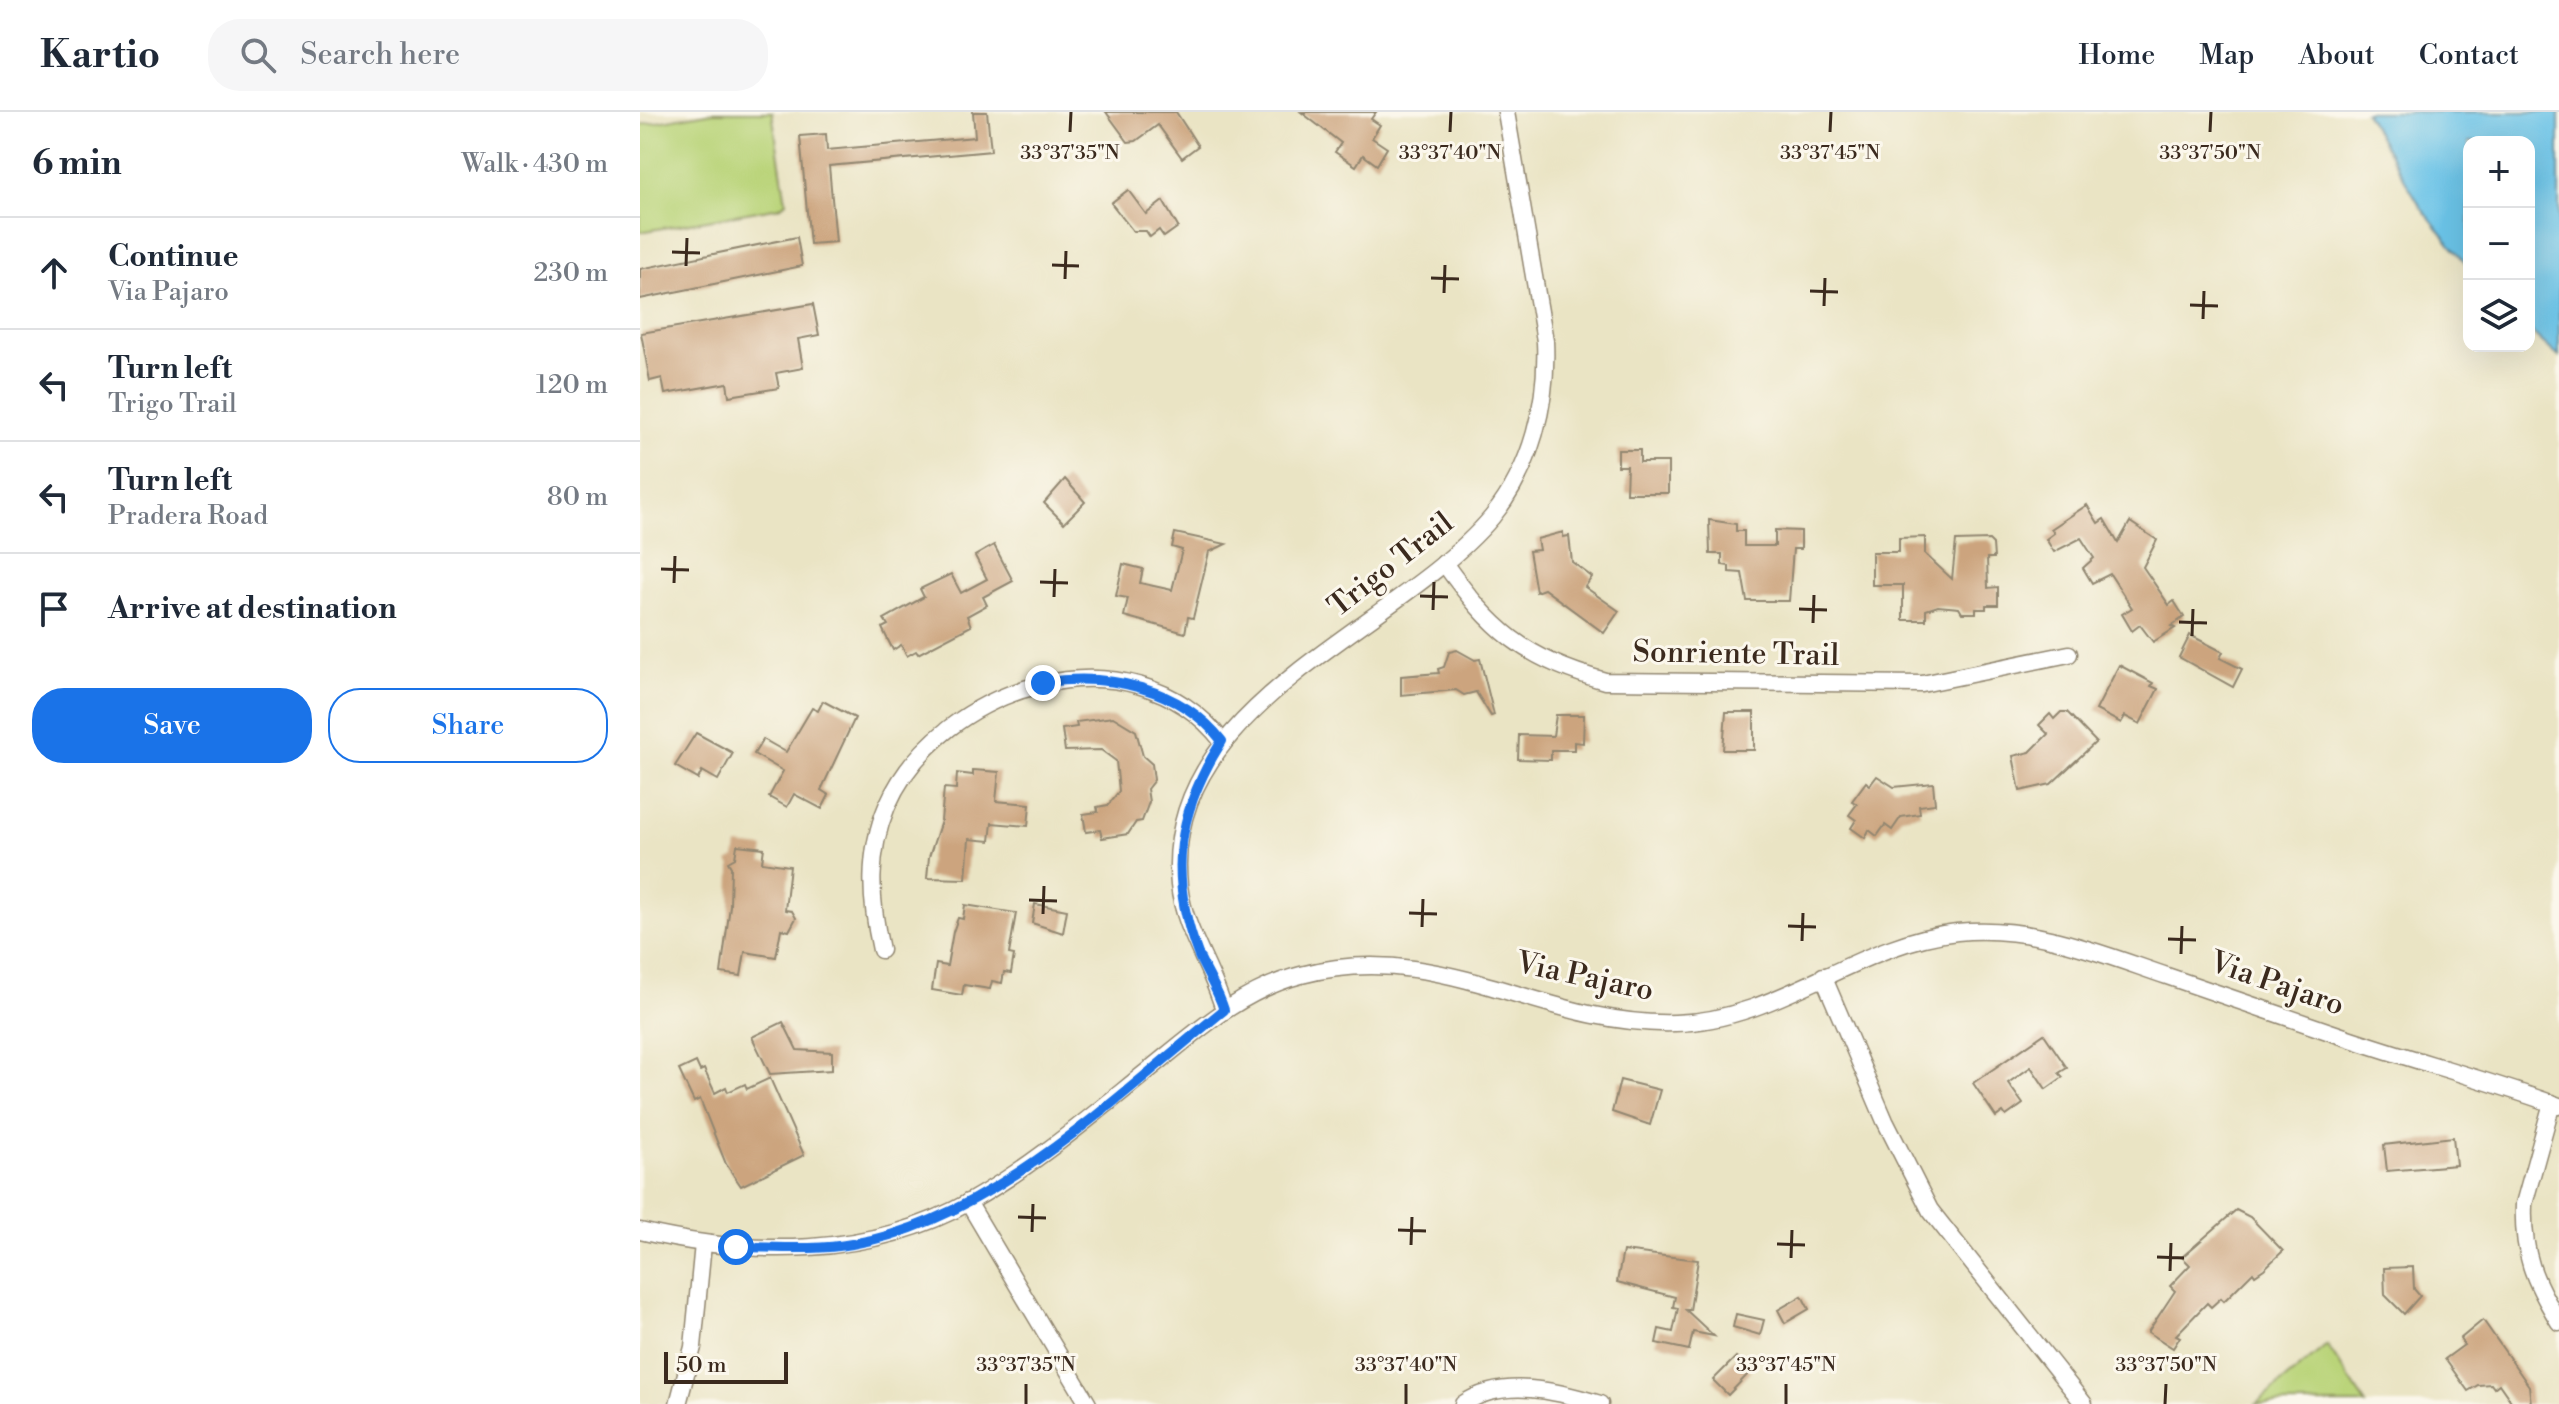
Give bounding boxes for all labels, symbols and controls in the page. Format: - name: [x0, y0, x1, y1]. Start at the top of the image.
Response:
- search box: [208, 19, 768, 91]
- text: Kartio: [40, 32, 160, 79]
- icon: search: [236, 33, 280, 77]
- text: Search here: [300, 36, 460, 74]
- text: Home: [2079, 38, 2155, 73]
- text: Map: [2199, 38, 2254, 73]
- text: About: [2298, 38, 2375, 73]
- text: Contact: [2419, 38, 2519, 73]
- map controls: [2463, 136, 2535, 352]
- button: +: [2463, 136, 2535, 208]
- text: 33°37'35"N: [1020, 141, 1120, 166]
- text: 33°37'40"N: [1399, 141, 1501, 166]
- text: 33°37'45"N: [1780, 141, 1880, 166]
- text: 33°37'50"N: [2159, 141, 2261, 166]
- text: 6 min: [32, 143, 122, 185]
- text: Walk · 430 m: [461, 148, 608, 180]
- button: −: [2463, 208, 2535, 280]
- text: Continue: [108, 238, 239, 276]
- icon: ahead: [32, 251, 76, 295]
- text: 230 m: [533, 257, 608, 289]
- text: Via Pajaro: [108, 276, 229, 308]
- button: layers: [2463, 280, 2535, 352]
- text: Turn left: [108, 350, 232, 388]
- icon: left: [32, 363, 76, 407]
- text: 120 m: [536, 369, 608, 401]
- text: Trigo Trail: [108, 388, 237, 420]
- text: Turn left: [108, 462, 232, 500]
- icon: left: [32, 475, 76, 519]
- text: 80 m: [547, 481, 608, 513]
- text: Pradera Road: [108, 500, 268, 532]
- street label: Trigo Trail: [1321, 504, 1461, 626]
- icon: arrive: [32, 587, 76, 631]
- text: Arrive at destination: [108, 590, 397, 628]
- street label: Sonriente Trail: [1632, 633, 1840, 675]
- route end: [1025, 665, 1061, 701]
- button: Save: [32, 688, 312, 763]
- button: Share: [328, 688, 608, 763]
- street label: Via Pajaro: [2204, 943, 2349, 1025]
- street label: Via Pajaro: [1512, 944, 1657, 1010]
- route start: [718, 1229, 754, 1265]
- scale bar: [664, 1348, 788, 1384]
- text: 50 m: [676, 1352, 727, 1379]
- text: 33°37'35"N: [976, 1353, 1076, 1378]
- text: 33°37'40"N: [1355, 1353, 1457, 1378]
- text: 33°37'45"N: [1736, 1353, 1836, 1378]
- text: 33°37'50"N: [2115, 1353, 2217, 1378]

